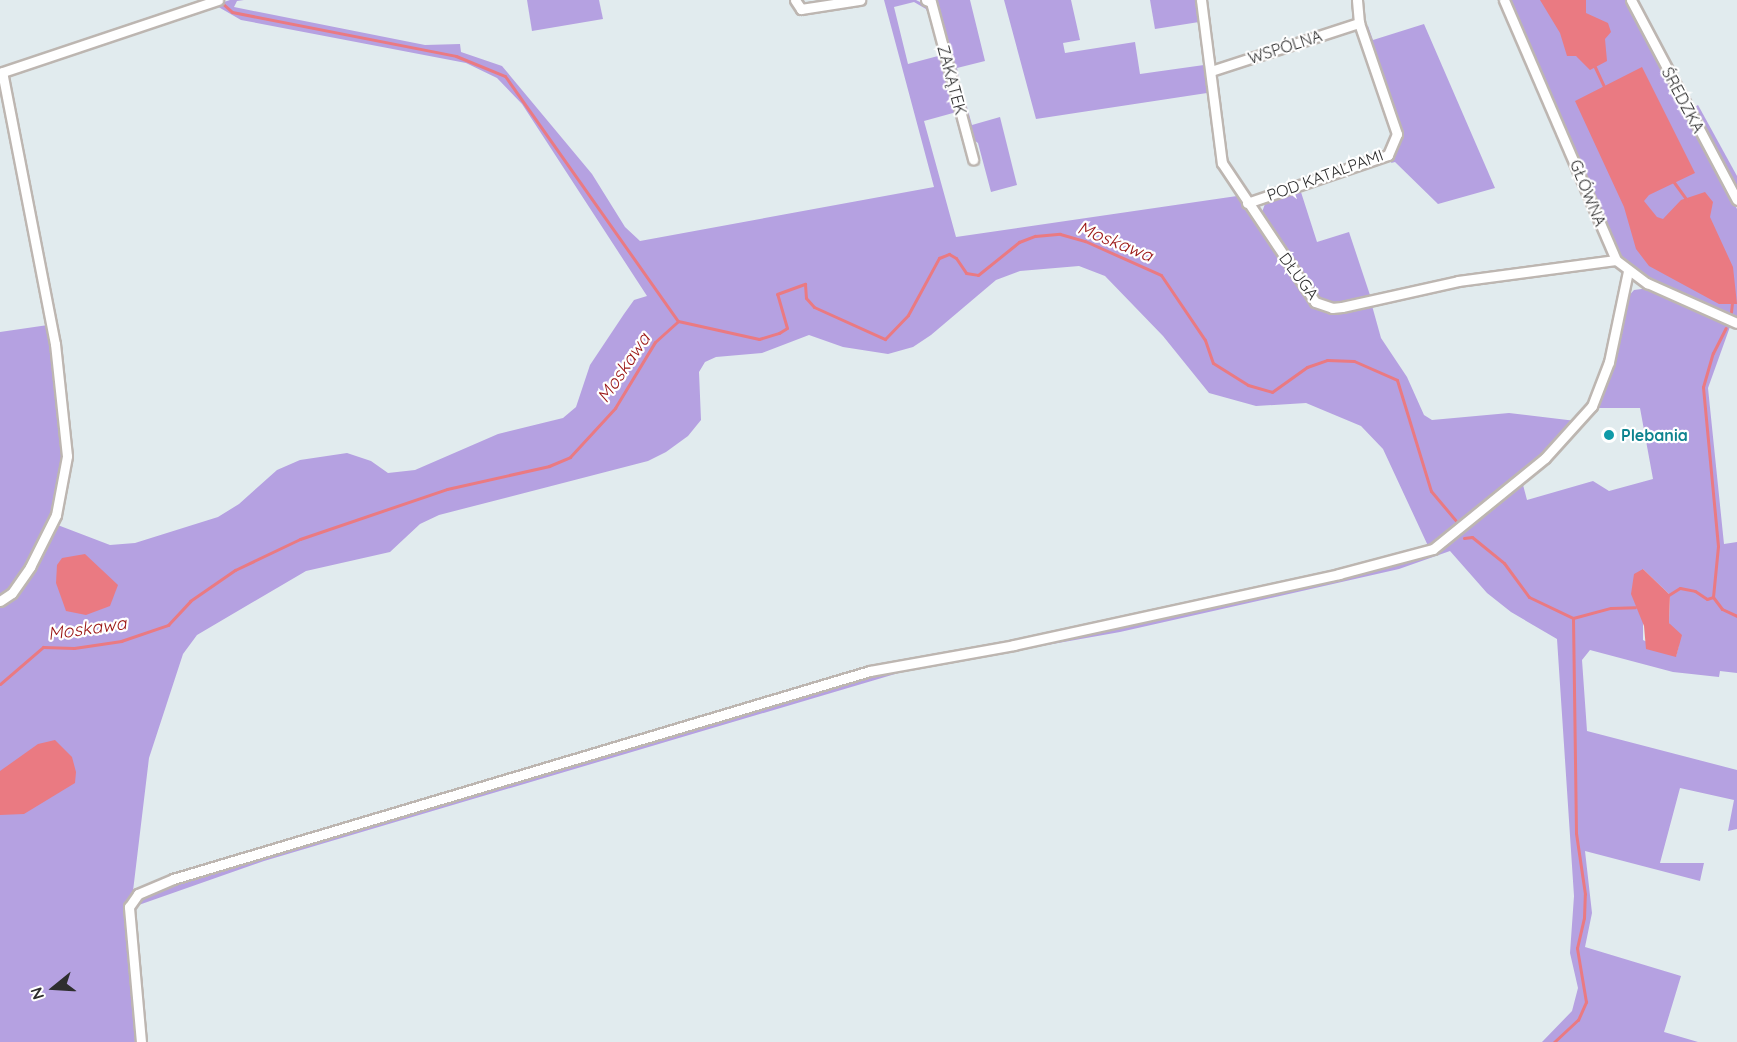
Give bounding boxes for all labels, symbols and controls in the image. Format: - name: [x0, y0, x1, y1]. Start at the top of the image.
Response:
- street label: WSPÓLNA: [1246, 26, 1324, 68]
- street label: ZAKĄTEK: [933, 43, 971, 117]
- street label: ŚREDZKA: [1658, 64, 1708, 136]
- street label: POD KATALPAMI: [1264, 145, 1386, 205]
- street label: GŁÓWNA: [1566, 157, 1610, 229]
- water label: Moskawa: [1074, 217, 1156, 267]
- street label: DŁUGA: [1275, 249, 1323, 303]
- water label: Moskawa: [593, 329, 655, 407]
- place label: Plebania: [1621, 425, 1688, 445]
- marker: Plebania: [1602, 428, 1616, 442]
- water label: Moskawa: [46, 613, 128, 645]
- north arrow: [24, 958, 84, 1018]
- text: N: [26, 985, 48, 1002]

